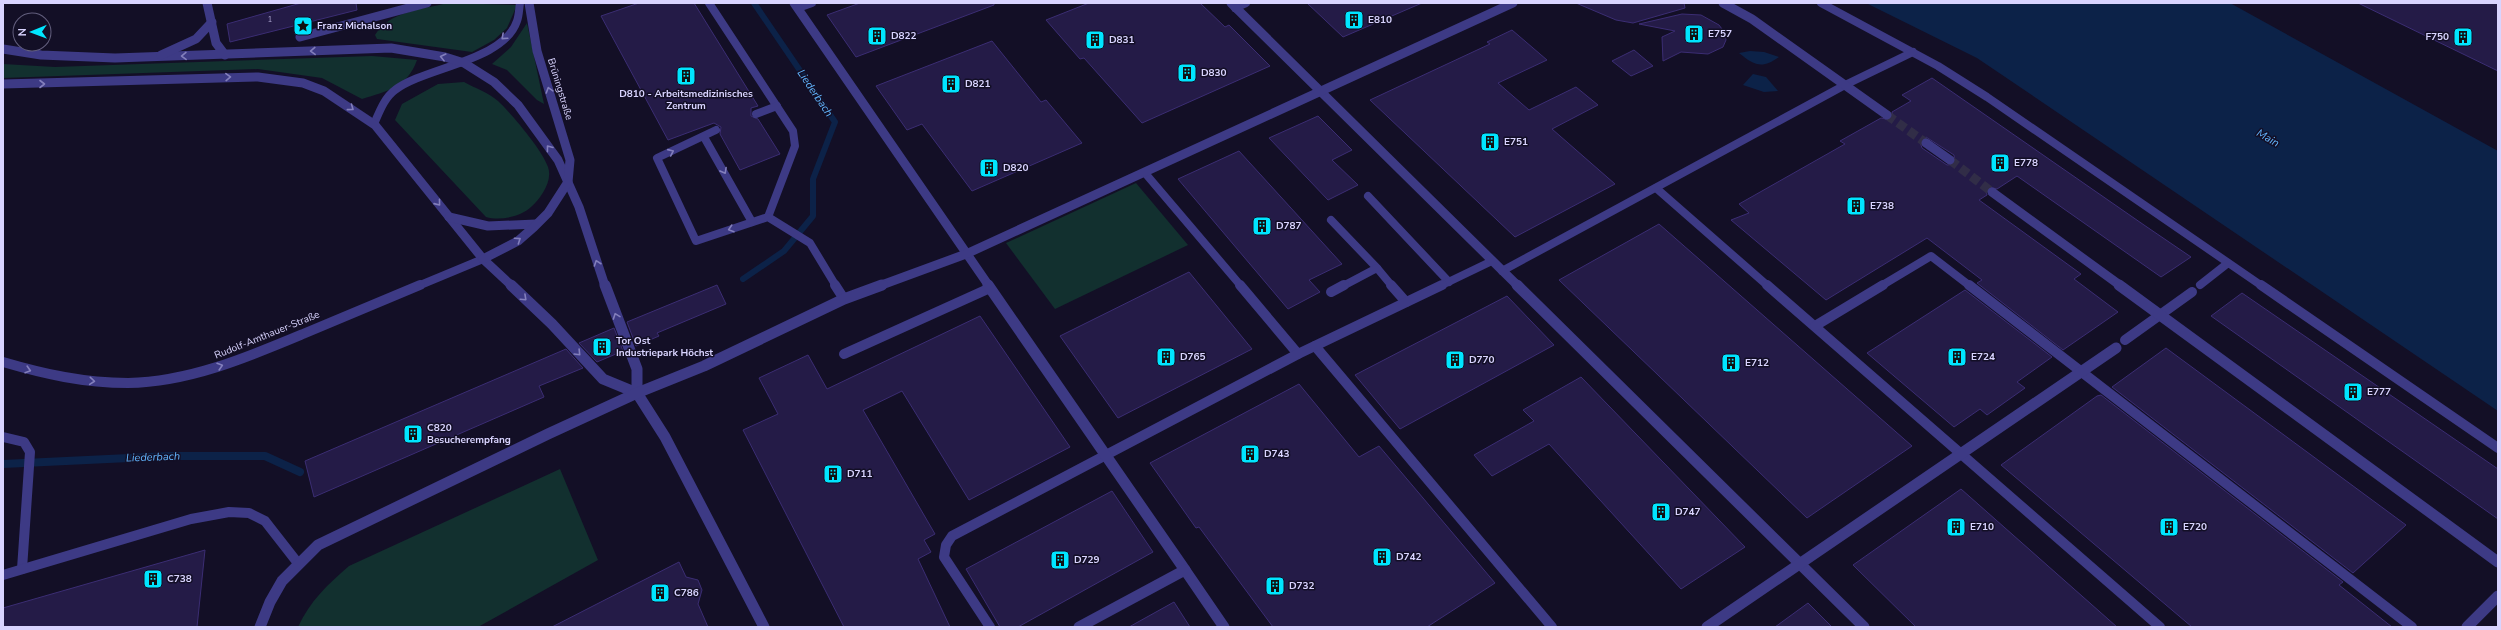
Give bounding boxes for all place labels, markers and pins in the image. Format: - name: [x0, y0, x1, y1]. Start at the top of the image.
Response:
- building icon: E810: [1343, 9, 1365, 31]
- place label: E810: [1368, 13, 1392, 27]
- place icon: Franz Michalson: [292, 15, 314, 37]
- place label: Franz Michalson: [317, 19, 392, 33]
- building icon: E757: [1683, 23, 1705, 45]
- building icon: D822: [866, 25, 888, 47]
- building icon: F750: [2452, 26, 2474, 48]
- place label: E757: [1708, 27, 1732, 41]
- place label: D822: [891, 29, 917, 43]
- building icon: D831: [1084, 29, 1106, 51]
- place label: F750: [2425, 30, 2449, 44]
- place label: D831: [1109, 33, 1135, 47]
- building icon: D830: [1176, 62, 1198, 84]
- building icon: D810 - Arbeitsmedizinisches Zentrum: [675, 65, 697, 87]
- place label: D830: [1201, 66, 1227, 80]
- building icon: D821: [940, 73, 962, 95]
- place label: D821: [965, 77, 991, 91]
- place label: D810 - Arbeitsmedizinisches Zentrum: [619, 87, 753, 113]
- building icon: E751: [1479, 131, 1501, 153]
- place label: E751: [1504, 135, 1528, 149]
- building icon: E778: [1989, 152, 2011, 174]
- place label: E778: [2014, 156, 2038, 170]
- building icon: D820: [978, 157, 1000, 179]
- place label: D820: [1003, 161, 1029, 175]
- building icon: E738: [1845, 195, 1867, 217]
- place label: E738: [1870, 199, 1894, 213]
- building icon: D787: [1251, 215, 1273, 237]
- place label: D787: [1276, 219, 1302, 233]
- place label: Tor Ost Industriepark Höchst: [616, 334, 713, 360]
- building icon: Tor Ost Industriepark Höchst: [591, 336, 613, 358]
- building icon: D765: [1155, 346, 1177, 368]
- building icon: E724: [1946, 346, 1968, 368]
- building icon: D770: [1444, 349, 1466, 371]
- place label: D765: [1180, 350, 1206, 364]
- place label: E724: [1971, 350, 1995, 364]
- building icon: E712: [1720, 352, 1742, 374]
- place label: D770: [1469, 353, 1495, 367]
- place label: E712: [1745, 356, 1769, 370]
- building icon: E777: [2342, 381, 2364, 403]
- place label: E777: [2367, 385, 2391, 399]
- place label: C820 Besucherempfang: [427, 421, 511, 447]
- building icon: C820 Besucherempfang: [402, 423, 424, 445]
- building icon: D743: [1239, 443, 1261, 465]
- place label: D743: [1264, 447, 1290, 461]
- building icon: D711: [822, 463, 844, 485]
- place label: D711: [847, 467, 873, 481]
- building icon: D747: [1650, 501, 1672, 523]
- place label: D747: [1675, 505, 1701, 519]
- building icon: E710: [1945, 516, 1967, 538]
- building icon: E720: [2158, 516, 2180, 538]
- place label: E710: [1970, 520, 1994, 534]
- place label: E720: [2183, 520, 2207, 534]
- building icon: D742: [1371, 546, 1393, 568]
- building icon: D729: [1049, 549, 1071, 571]
- place label: D742: [1396, 550, 1422, 564]
- place label: D729: [1074, 553, 1100, 567]
- building icon: C738: [142, 568, 164, 590]
- place label: C738: [167, 572, 192, 586]
- building icon: D732: [1264, 575, 1286, 597]
- place label: D732: [1289, 579, 1315, 593]
- building icon: C786: [649, 582, 671, 604]
- place label: C786: [674, 586, 699, 600]

